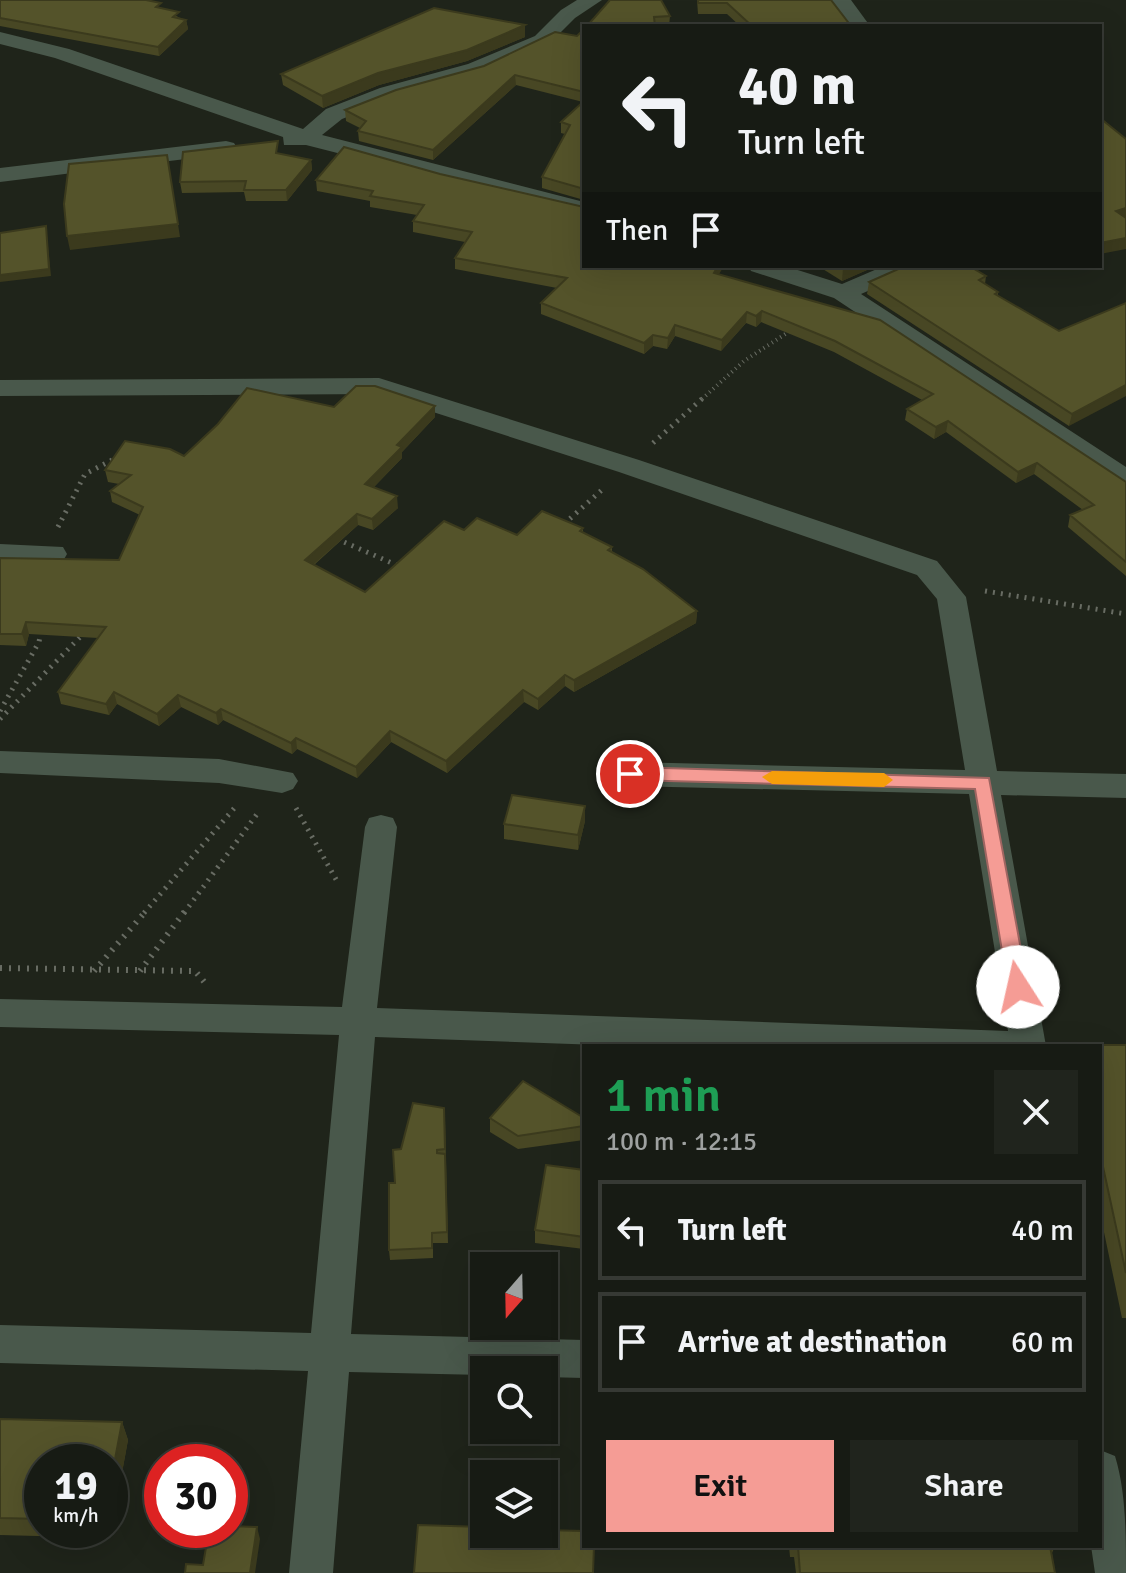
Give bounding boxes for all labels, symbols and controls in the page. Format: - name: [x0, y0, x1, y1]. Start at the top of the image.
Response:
- text: 40 m: [738, 51, 856, 120]
- icon: left: [606, 56, 710, 160]
- text: Turn left: [738, 120, 865, 165]
- icon: arrive: [684, 208, 728, 252]
- text: Then: [606, 212, 668, 249]
- pin: [596, 740, 664, 808]
- icon: arrive: [608, 752, 652, 796]
- position arrow: [976, 945, 1060, 1029]
- text: 1 min: [606, 1066, 721, 1125]
- button: close: [994, 1070, 1078, 1154]
- text: 100 m · 12:15: [606, 1126, 757, 1158]
- icon: left: [610, 1208, 654, 1252]
- text: Turn left: [678, 1212, 787, 1249]
- text: 40 m: [1011, 1212, 1074, 1249]
- north arrow: [470, 1252, 558, 1340]
- map controls: [470, 1252, 558, 1548]
- icon: arrive: [610, 1320, 654, 1364]
- text: Arrive at destination: [678, 1324, 947, 1361]
- text: 60 m: [1011, 1324, 1074, 1361]
- button: search: [470, 1356, 558, 1444]
- button: Exit: [606, 1440, 834, 1532]
- button: Share: [850, 1440, 1078, 1532]
- speed limit sign: 30: [144, 1444, 248, 1548]
- button: layers: [470, 1460, 558, 1548]
- text: 19: [54, 1461, 98, 1511]
- text: km/h: [53, 1503, 99, 1528]

